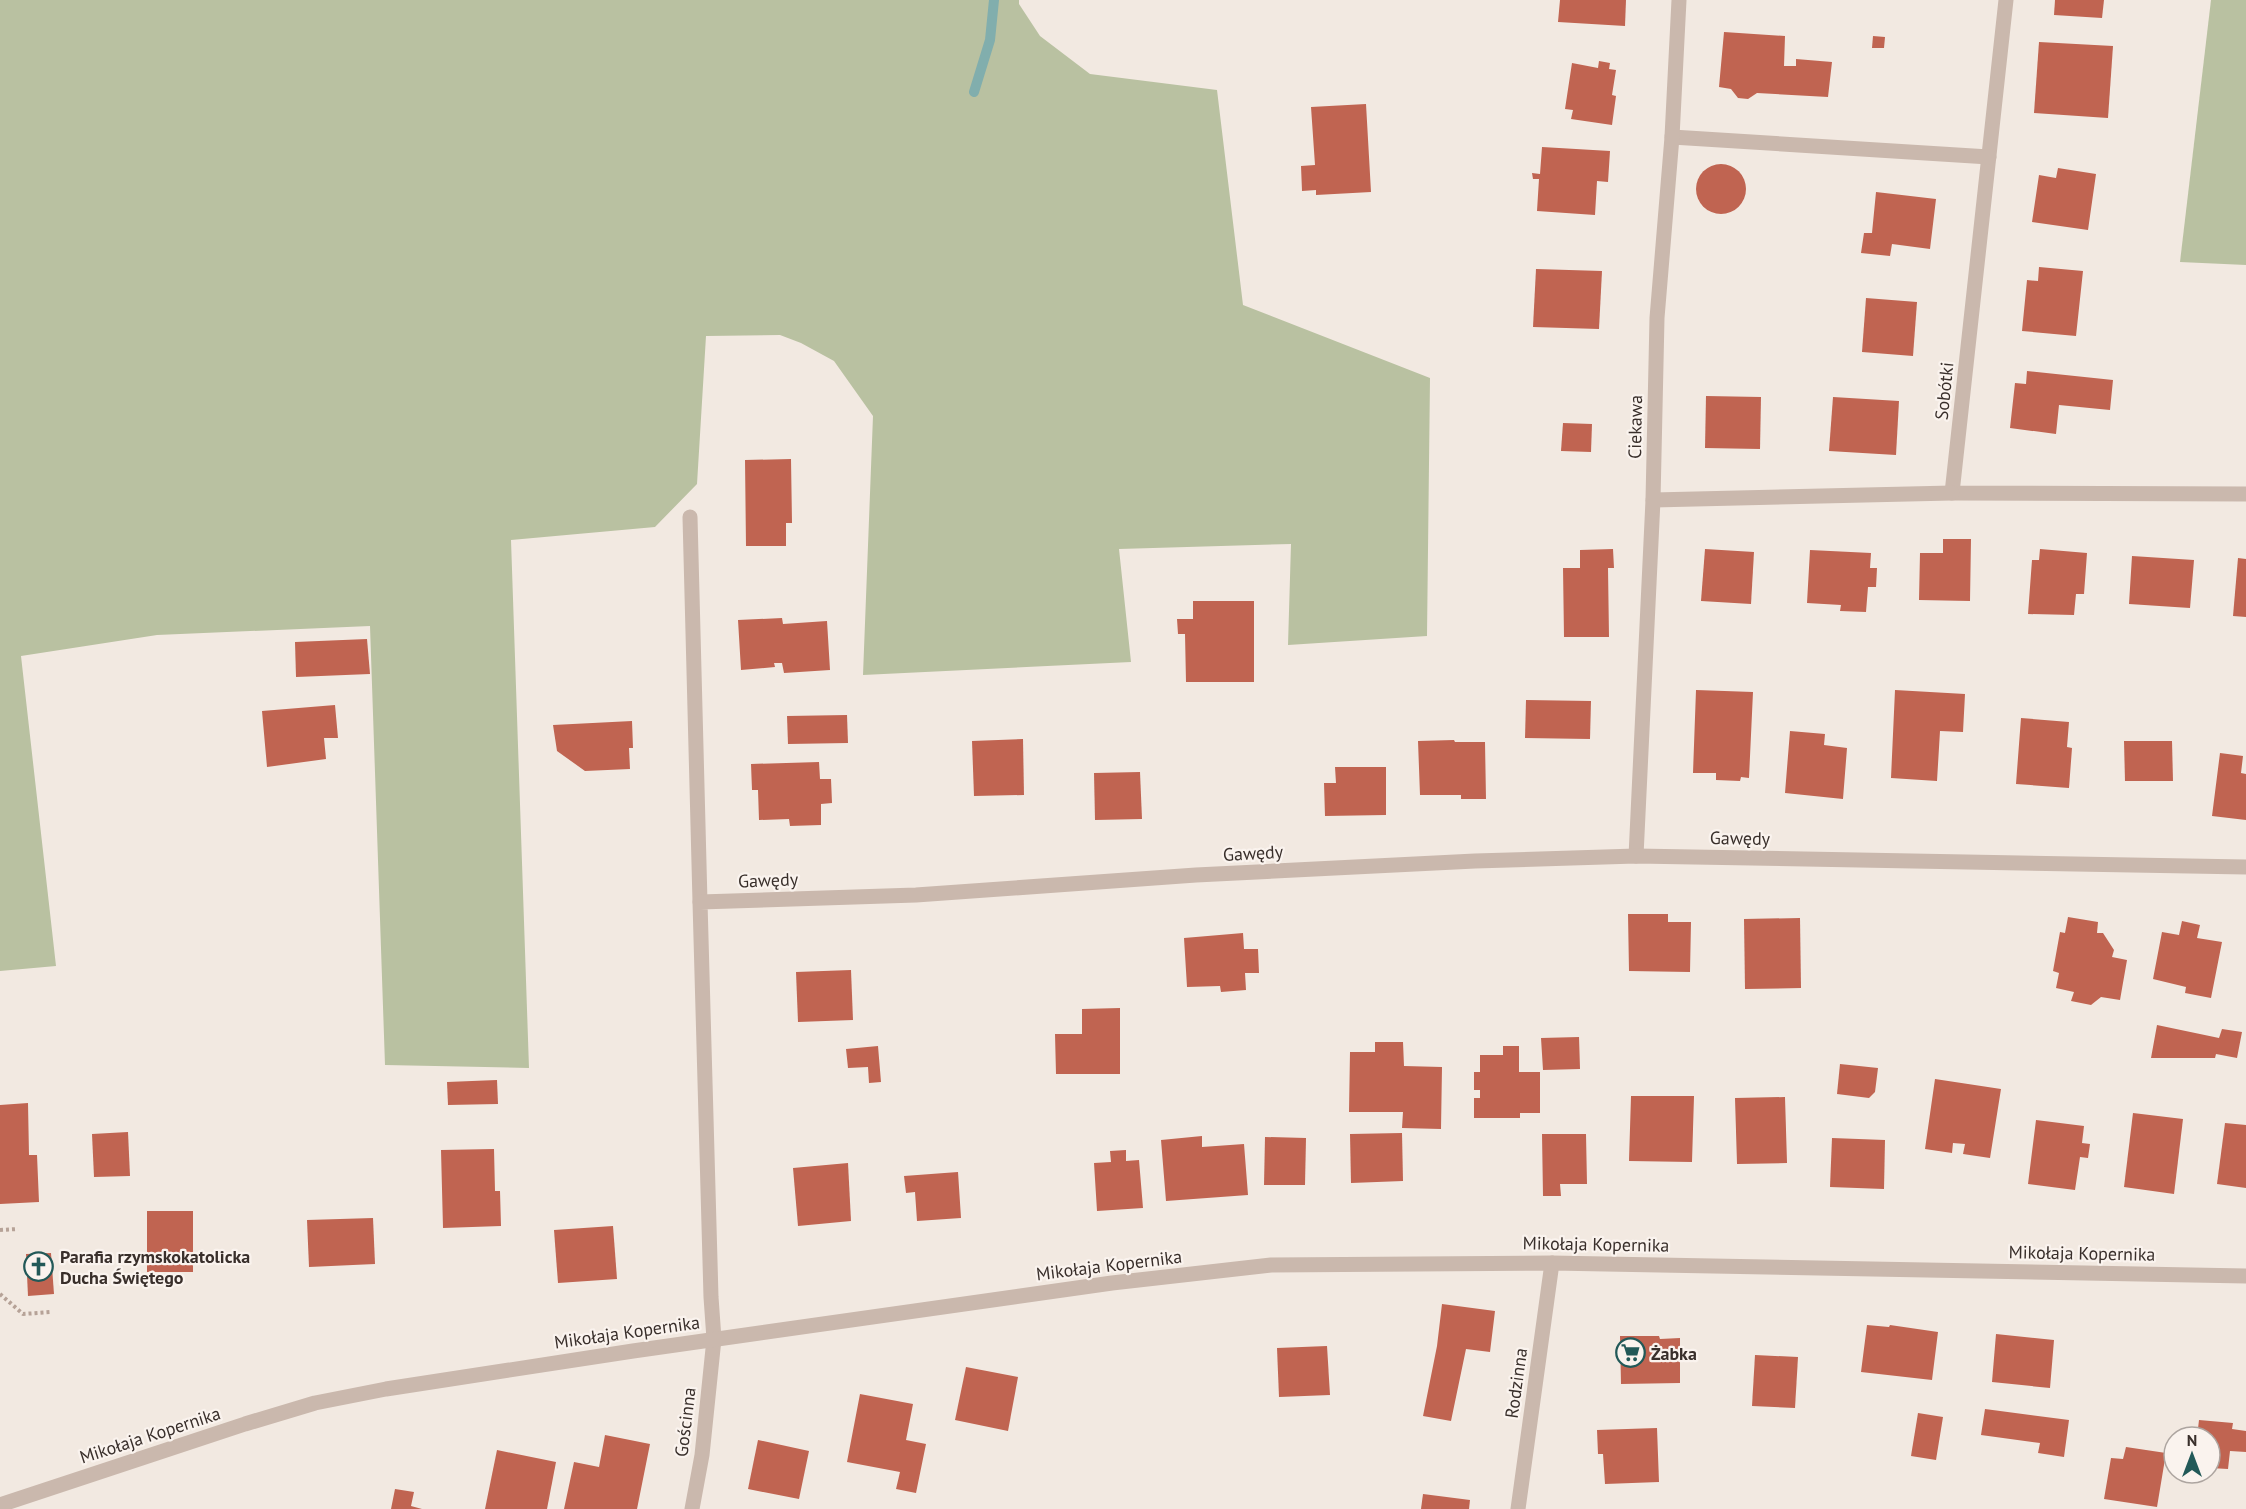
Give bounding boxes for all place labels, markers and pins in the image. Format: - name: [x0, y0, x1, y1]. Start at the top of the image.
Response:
- place label: Parafia rzymskokatolicka Ducha Świętego: [60, 1245, 250, 1289]
- church icon: Parafia rzymskokatolicka Ducha Świętego: [23, 1250, 55, 1282]
- supermarket icon: Żabka: [1614, 1337, 1646, 1369]
- place label: Żabka: [1651, 1342, 1697, 1365]

